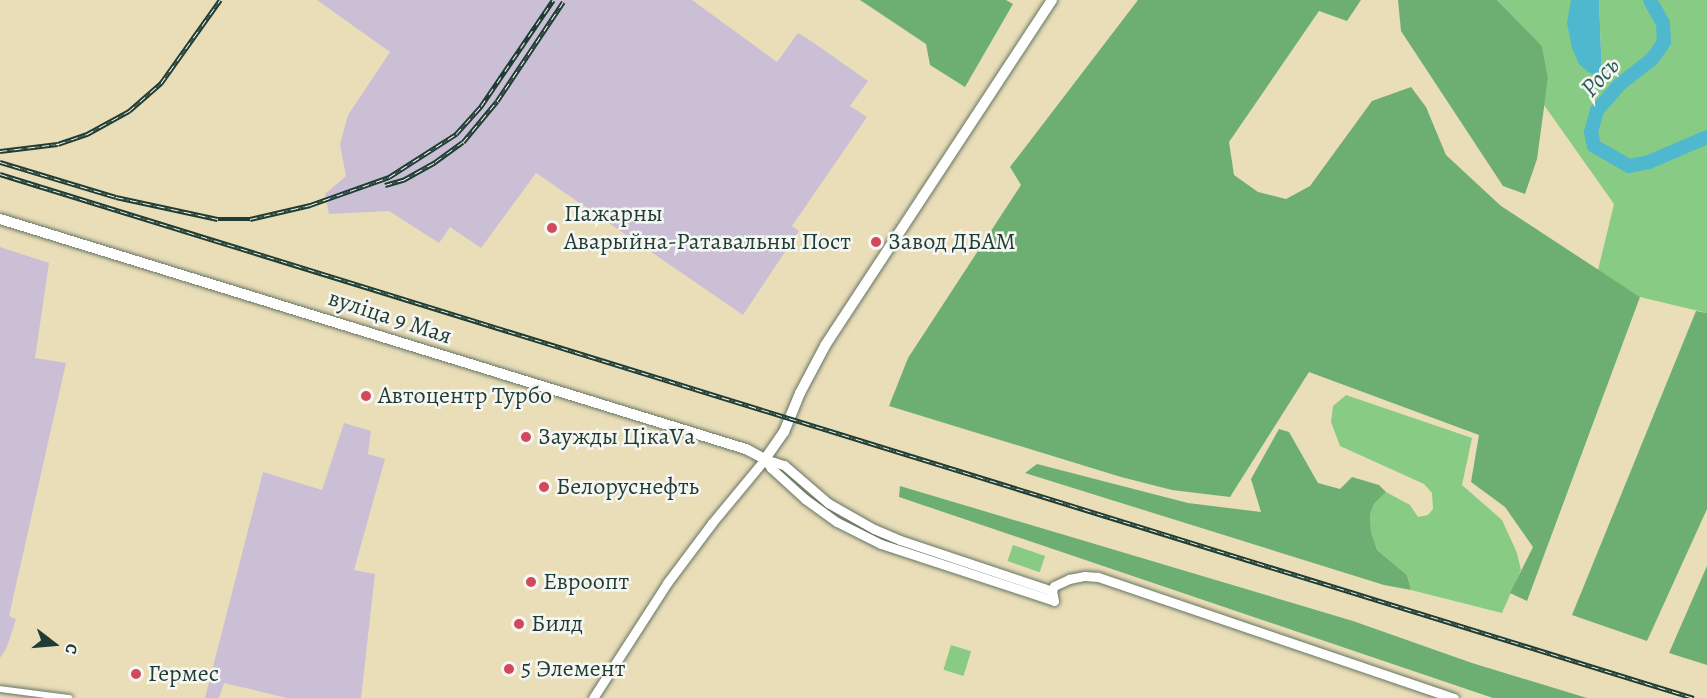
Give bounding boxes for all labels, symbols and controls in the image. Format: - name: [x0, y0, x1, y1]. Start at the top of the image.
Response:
- water label: Рось: [1574, 51, 1626, 103]
- place label: Пажарны Аварыйна-Ратавальны Пост: [564, 200, 851, 256]
- marker: Пажарны Аварыйна-Ратавальны Пост: [545, 221, 559, 235]
- place label: Завод ДБАМ: [888, 228, 1016, 256]
- marker: Завод ДБАМ: [869, 235, 883, 249]
- street label: вуліца 9 Мая: [324, 283, 456, 351]
- place label: Автоцентр Турбо: [378, 382, 552, 410]
- marker: Автоцентр Турбо: [359, 389, 373, 403]
- place label: Заужды ЦікаVа: [538, 423, 695, 451]
- marker: Заужды ЦікаVа: [519, 430, 533, 444]
- place label: Белоруснефть: [556, 473, 699, 501]
- marker: Белоруснефть: [537, 480, 551, 494]
- place label: Евроопт: [543, 568, 629, 596]
- marker: Евроопт: [524, 575, 538, 589]
- place label: Билд: [531, 610, 583, 638]
- north arrow: [24, 614, 84, 674]
- marker: Билд: [512, 617, 526, 631]
- text: С: [59, 641, 83, 657]
- place label: 5 Элемент: [521, 655, 625, 683]
- place label: Гермес: [148, 660, 219, 688]
- marker: 5 Элемент: [502, 662, 516, 676]
- marker: Гермес: [129, 667, 143, 681]

